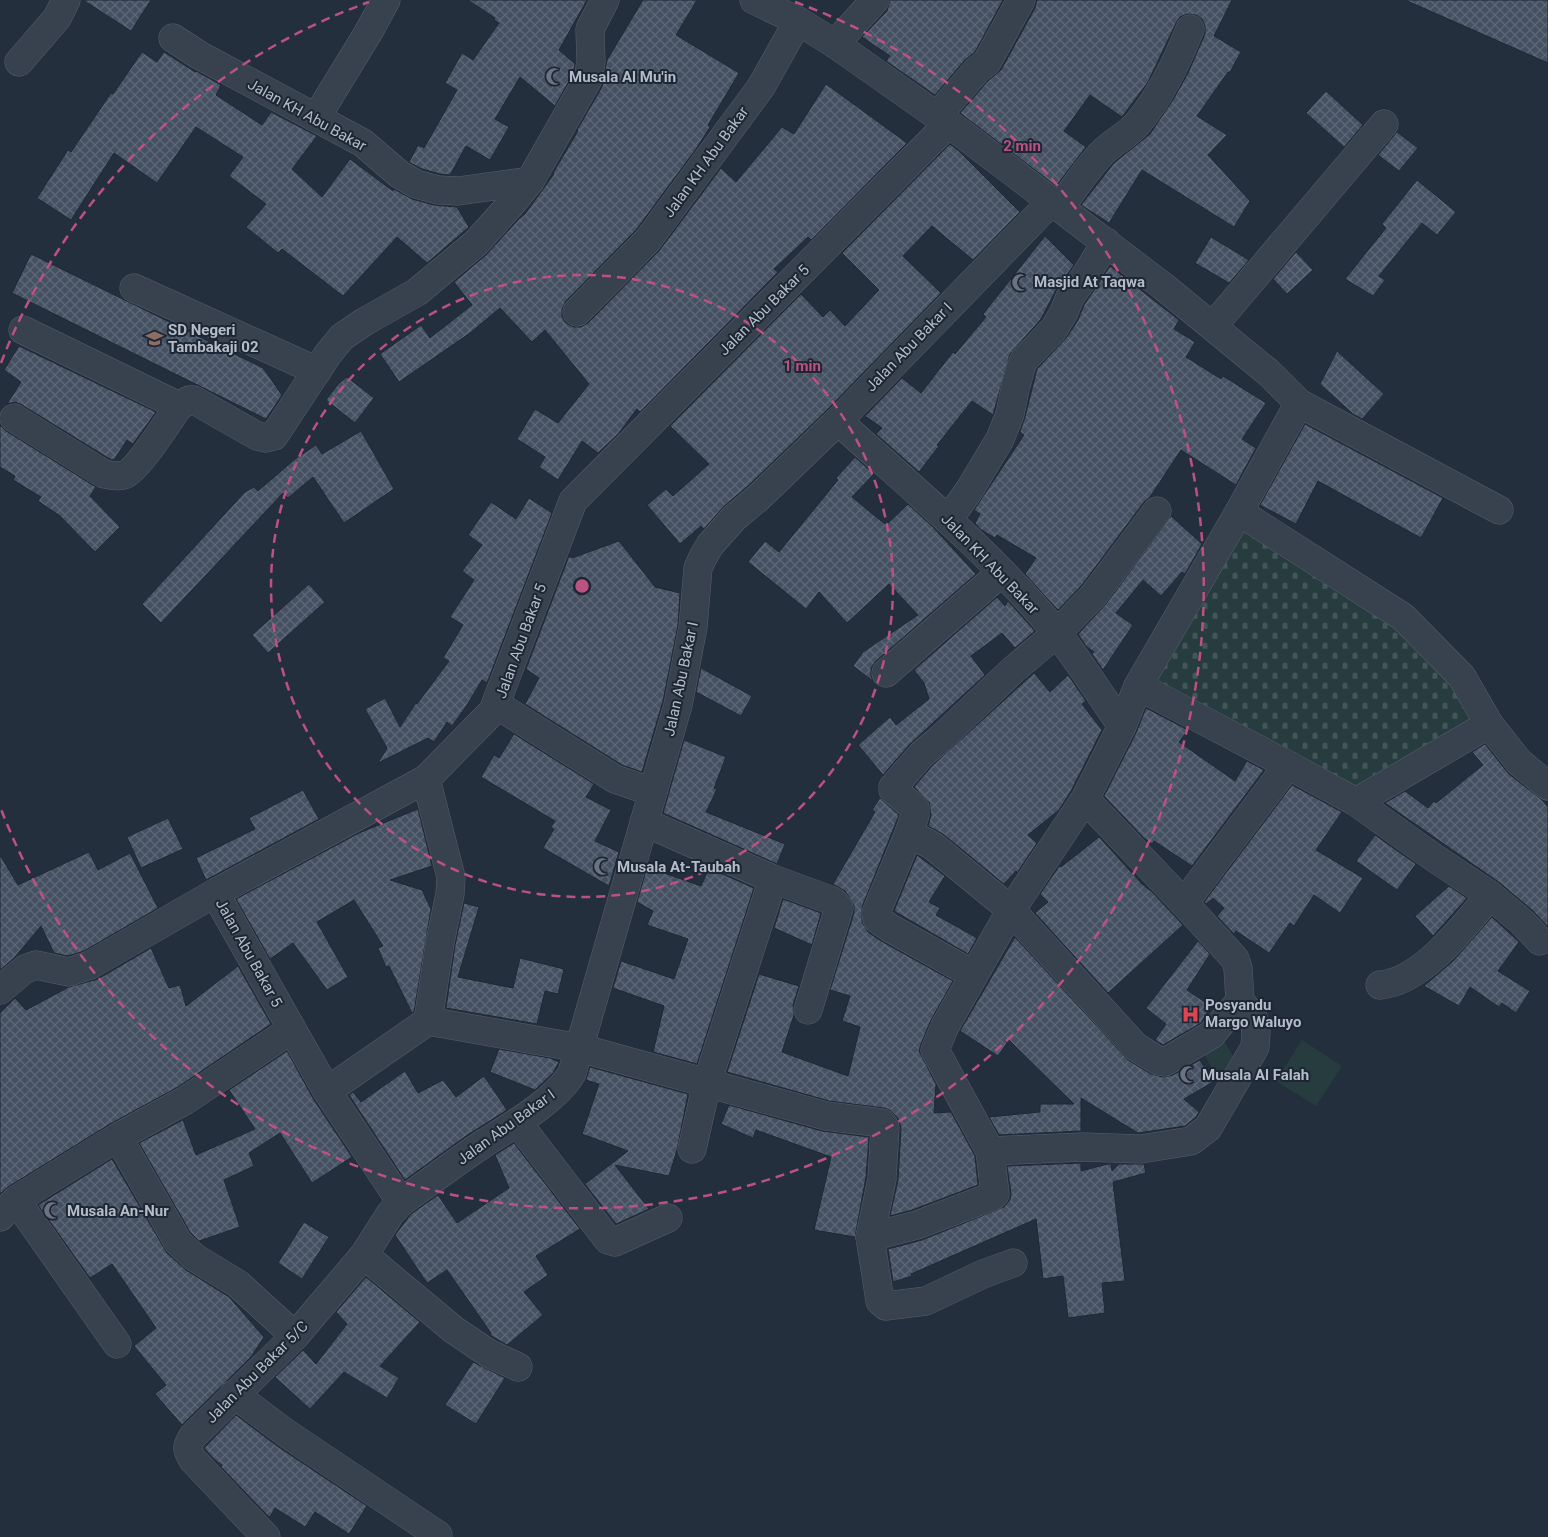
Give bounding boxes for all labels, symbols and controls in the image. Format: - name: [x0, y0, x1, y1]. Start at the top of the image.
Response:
- mosque icon: Musala Al Mu'in: [545, 67, 565, 87]
- place label: Musala Al Mu'in: [569, 68, 676, 86]
- street label: Jalan KH Abu Bakar: [245, 75, 369, 155]
- street label: Jalan KH Abu Bakar: [660, 103, 752, 221]
- text: 2 min: [1003, 137, 1041, 155]
- street label: Jalan Abu Bakar 5: [715, 261, 813, 359]
- mosque icon: Masjid At Taqwa: [1010, 272, 1030, 292]
- place label: Masjid At Taqwa: [1034, 273, 1145, 291]
- street label: Jalan Abu Bakar I: [862, 299, 956, 395]
- place label: SD Negeri Tambakaji 02: [168, 321, 259, 356]
- school or university icon: SD Negeri Tambakaji 02: [144, 329, 164, 349]
- text: 1 min: [783, 357, 821, 375]
- street label: Jalan KH Abu Bakar: [937, 510, 1043, 618]
- centre of rings: [573, 577, 591, 595]
- street label: Jalan Abu Bakar 5: [492, 581, 550, 701]
- street label: Jalan Abu Bakar I: [660, 620, 702, 738]
- mosque icon: Musala At-Taubah: [593, 857, 613, 877]
- place label: Musala At-Taubah: [617, 858, 740, 876]
- street label: Jalan Abu Bakar 5: [212, 896, 286, 1010]
- place label: Posyandu Margo Waluyo: [1205, 996, 1301, 1031]
- hospital icon: Posyandu Margo Waluyo: [1181, 1004, 1201, 1024]
- mosque icon: Musala Al Falah: [1178, 1065, 1198, 1085]
- place label: Musala Al Falah: [1202, 1066, 1309, 1084]
- street label: Jalan Abu Bakar I: [454, 1085, 558, 1169]
- mosque icon: Musala An-Nur: [43, 1201, 63, 1221]
- place label: Musala An-Nur: [67, 1202, 169, 1220]
- street label: Jalan Abu Bakar 5/C: [202, 1317, 312, 1427]

